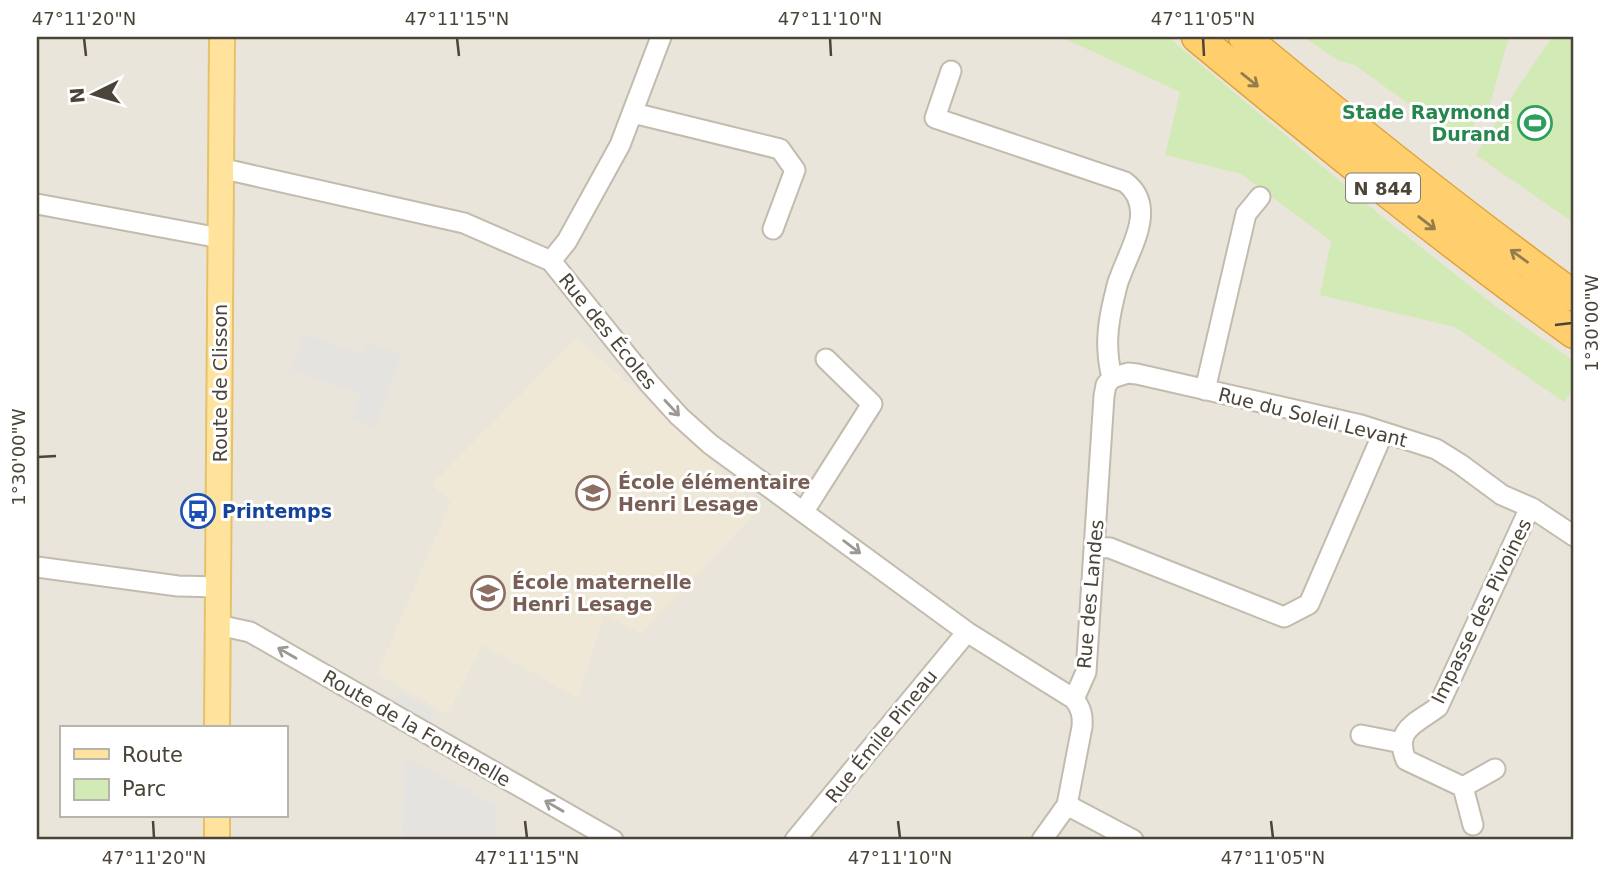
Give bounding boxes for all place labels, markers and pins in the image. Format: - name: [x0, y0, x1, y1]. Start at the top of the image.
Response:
- place label: Stade Raymond Durand: [1342, 101, 1510, 145]
- sports icon: Stade Raymond Durand: [1516, 104, 1554, 142]
- place label: École élémentaire Henri Lesage: [618, 471, 810, 515]
- school or university icon: École élémentaire Henri Lesage: [574, 474, 612, 512]
- bus stop icon: Printemps: [179, 492, 217, 530]
- place label: Printemps: [222, 500, 332, 522]
- place label: École maternelle Henri Lesage: [512, 571, 692, 615]
- school or university icon: École maternelle Henri Lesage: [469, 574, 507, 612]

